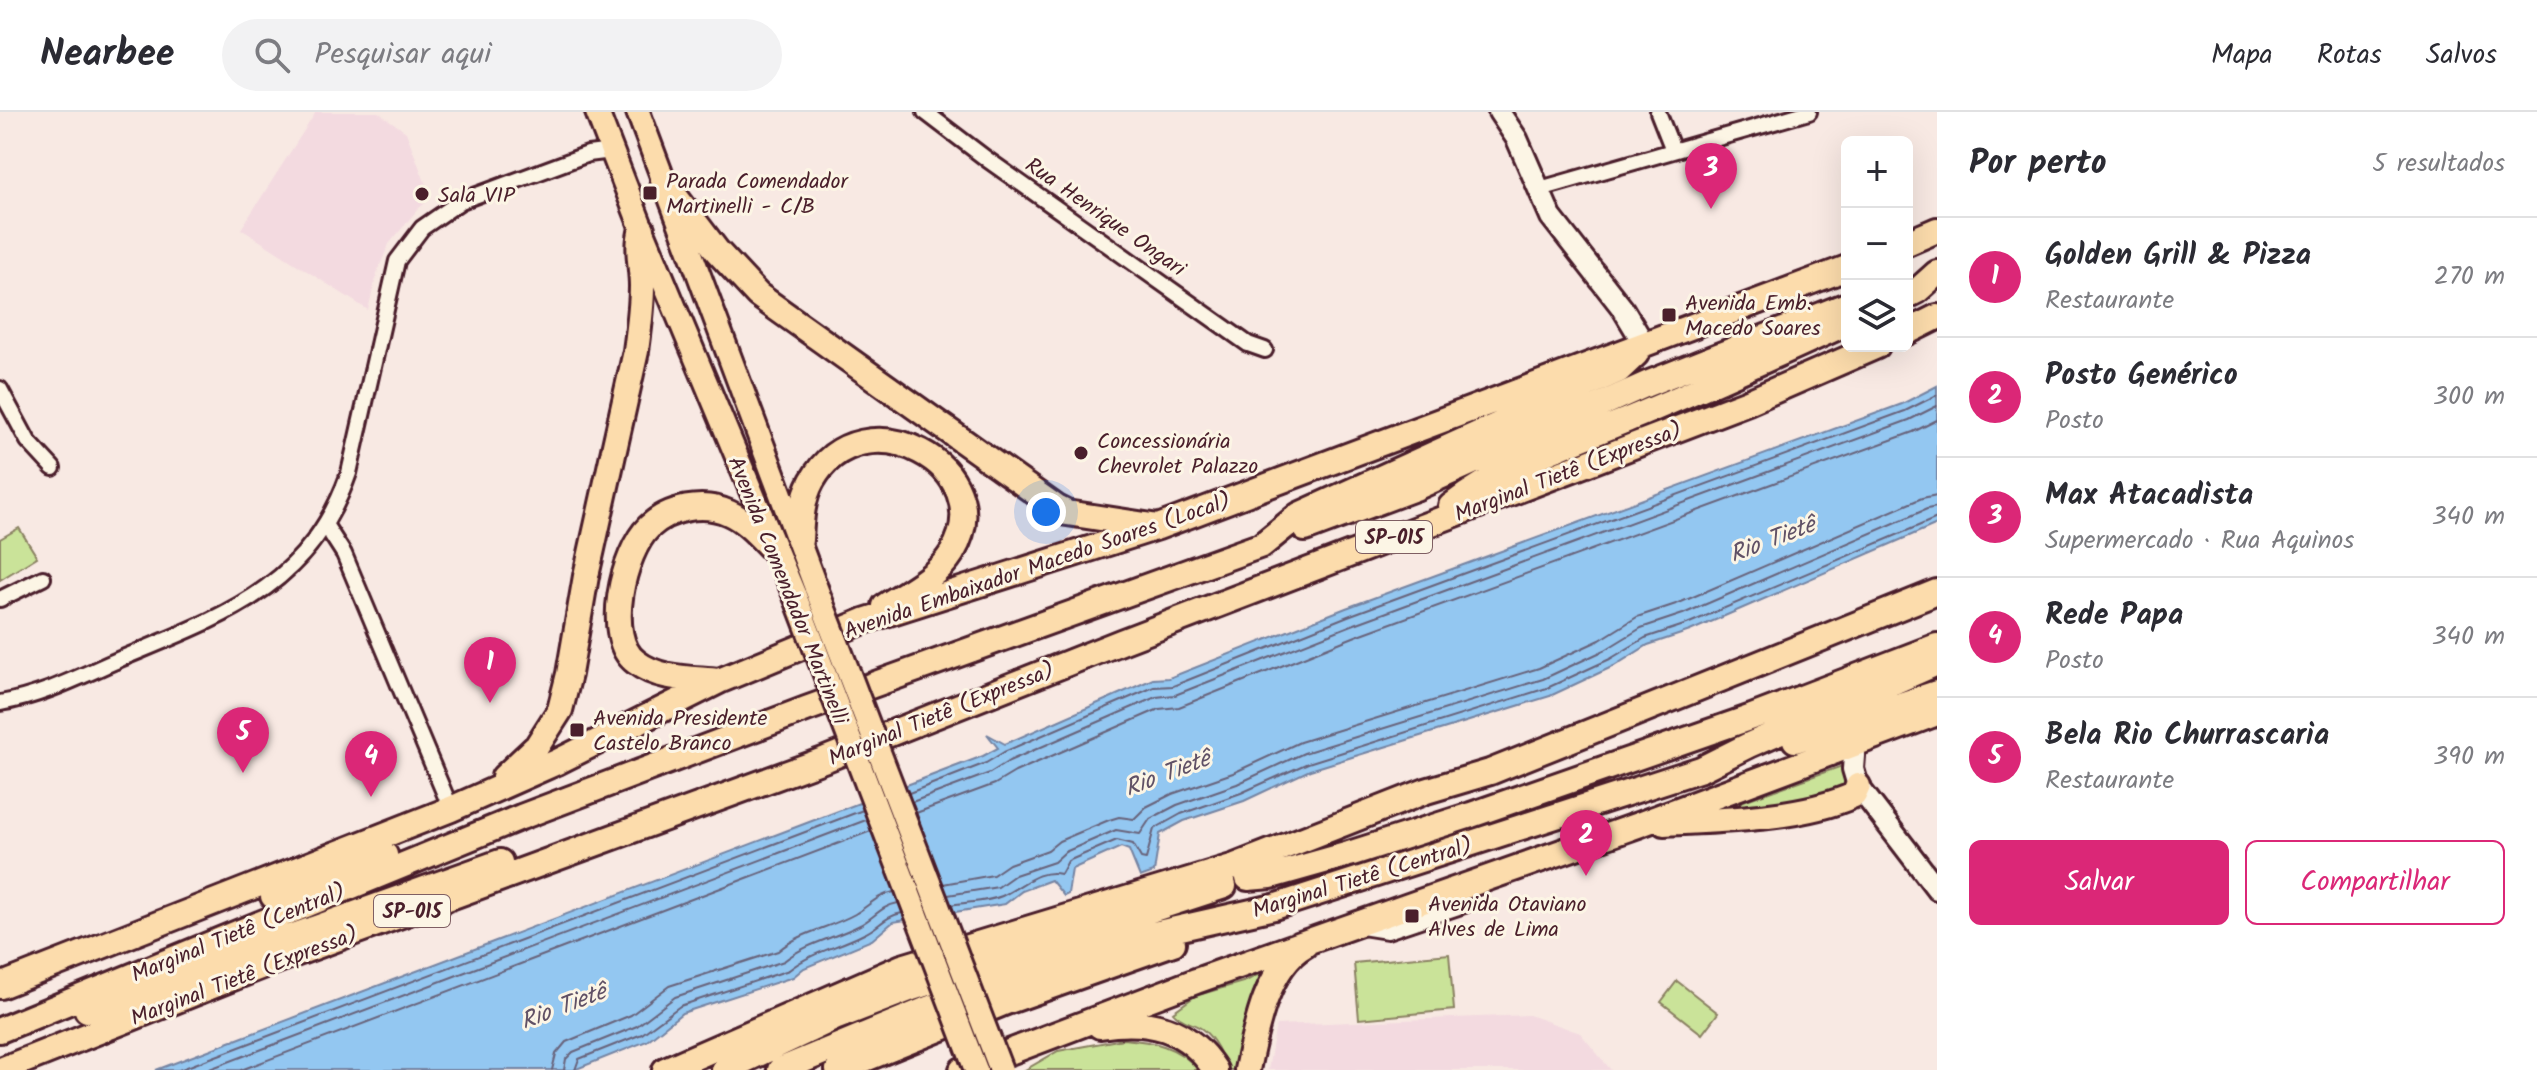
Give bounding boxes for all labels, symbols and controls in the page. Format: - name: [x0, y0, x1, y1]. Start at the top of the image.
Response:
- search box: [222, 19, 782, 91]
- text: Nearbee: [40, 25, 174, 85]
- text: Pesquisar aqui: [314, 31, 491, 79]
- icon: search: [250, 33, 294, 77]
- text: Mapa: [2211, 33, 2273, 78]
- text: Rotas: [2317, 33, 2382, 78]
- text: Salvos: [2426, 33, 2497, 78]
- map controls: [1841, 136, 1913, 352]
- button: +: [1841, 136, 1913, 208]
- text: Por perto: [1969, 137, 2107, 191]
- pin: 3: [1685, 143, 1737, 209]
- text: 5 resultados: [2372, 143, 2505, 185]
- street label: Rua Henrique Ongari: [1017, 149, 1193, 287]
- place label: Parada Comendador Martinelli - C/B: [666, 165, 850, 225]
- place label: Sala VIP: [438, 179, 516, 214]
- marker: Parada Comendador Martinelli - C/B: [641, 184, 659, 202]
- marker: Sala VIP: [413, 185, 431, 203]
- button: −: [1841, 208, 1913, 280]
- text: Golden Grill & Pizza: [2045, 232, 2311, 280]
- text: 1: [1991, 256, 1999, 298]
- text: 270 m: [2434, 256, 2505, 298]
- button: layers: [1841, 280, 1913, 352]
- text: Restaurante: [2045, 280, 2174, 322]
- place label: Avenida Emb. Macedo Soares: [1685, 287, 1821, 347]
- marker: Avenida Emb. Macedo Soares: [1660, 306, 1678, 324]
- text: Posto Genérico: [2045, 352, 2238, 400]
- text: 2: [1987, 376, 2003, 418]
- text: 300 m: [2433, 376, 2505, 418]
- text: Posto: [2045, 400, 2104, 442]
- street label: Marginal Tietê (Expressa): [1450, 414, 1688, 533]
- place label: Concessionária Chevrolet Palazzo: [1097, 425, 1258, 485]
- marker: Concessionária Chevrolet Palazzo: [1072, 444, 1090, 462]
- street label: Avenida Comendador Martinelli: [717, 452, 857, 731]
- text: Max Atacadista: [2045, 472, 2253, 520]
- street label: Avenida Embaixador Macedo Soares (Local): [839, 484, 1236, 650]
- your location: [1026, 492, 1066, 532]
- text: 3: [1988, 496, 2002, 538]
- text: 340 m: [2432, 496, 2505, 538]
- water label: Rio Tietê: [1724, 505, 1825, 575]
- text: Supermercado · Rua Aquinos: [2045, 520, 2354, 562]
- road number: SP-015: [1356, 521, 1432, 553]
- text: Rede Papa: [2045, 592, 2183, 640]
- text: 4: [1988, 616, 2002, 658]
- text: 340 m: [2432, 616, 2505, 658]
- pin: 1: [464, 637, 516, 703]
- text: Posto: [2045, 640, 2104, 682]
- street label: Marginal Tietê (Expressa): [823, 654, 1060, 777]
- place label: Avenida Presidente Castelo Branco: [593, 702, 767, 762]
- pin: 5: [217, 707, 269, 773]
- text: Bela Rio Churrascaria: [2045, 712, 2329, 760]
- marker: Avenida Presidente Castelo Branco: [568, 721, 586, 739]
- pin: 4: [345, 731, 397, 797]
- text: 5: [1988, 736, 2002, 778]
- text: 390 m: [2433, 736, 2505, 778]
- water label: Rio Tietê: [1119, 739, 1220, 809]
- text: Restaurante: [2045, 760, 2174, 802]
- pin: 2: [1560, 810, 1612, 876]
- street label: Marginal Tietê (Central): [1248, 829, 1477, 930]
- button: Salvar: [1969, 840, 2229, 925]
- button: Compartilhar: [2245, 840, 2505, 925]
- street label: Marginal Tietê (Central): [126, 875, 352, 993]
- place label: Avenida Otaviano Alves de Lima: [1428, 888, 1587, 948]
- road number: SP-015: [374, 895, 450, 927]
- marker: Avenida Otaviano Alves de Lima: [1403, 907, 1421, 925]
- street label: Marginal Tietê (Expressa): [126, 918, 364, 1037]
- water label: Rio Tietê: [515, 972, 616, 1042]

